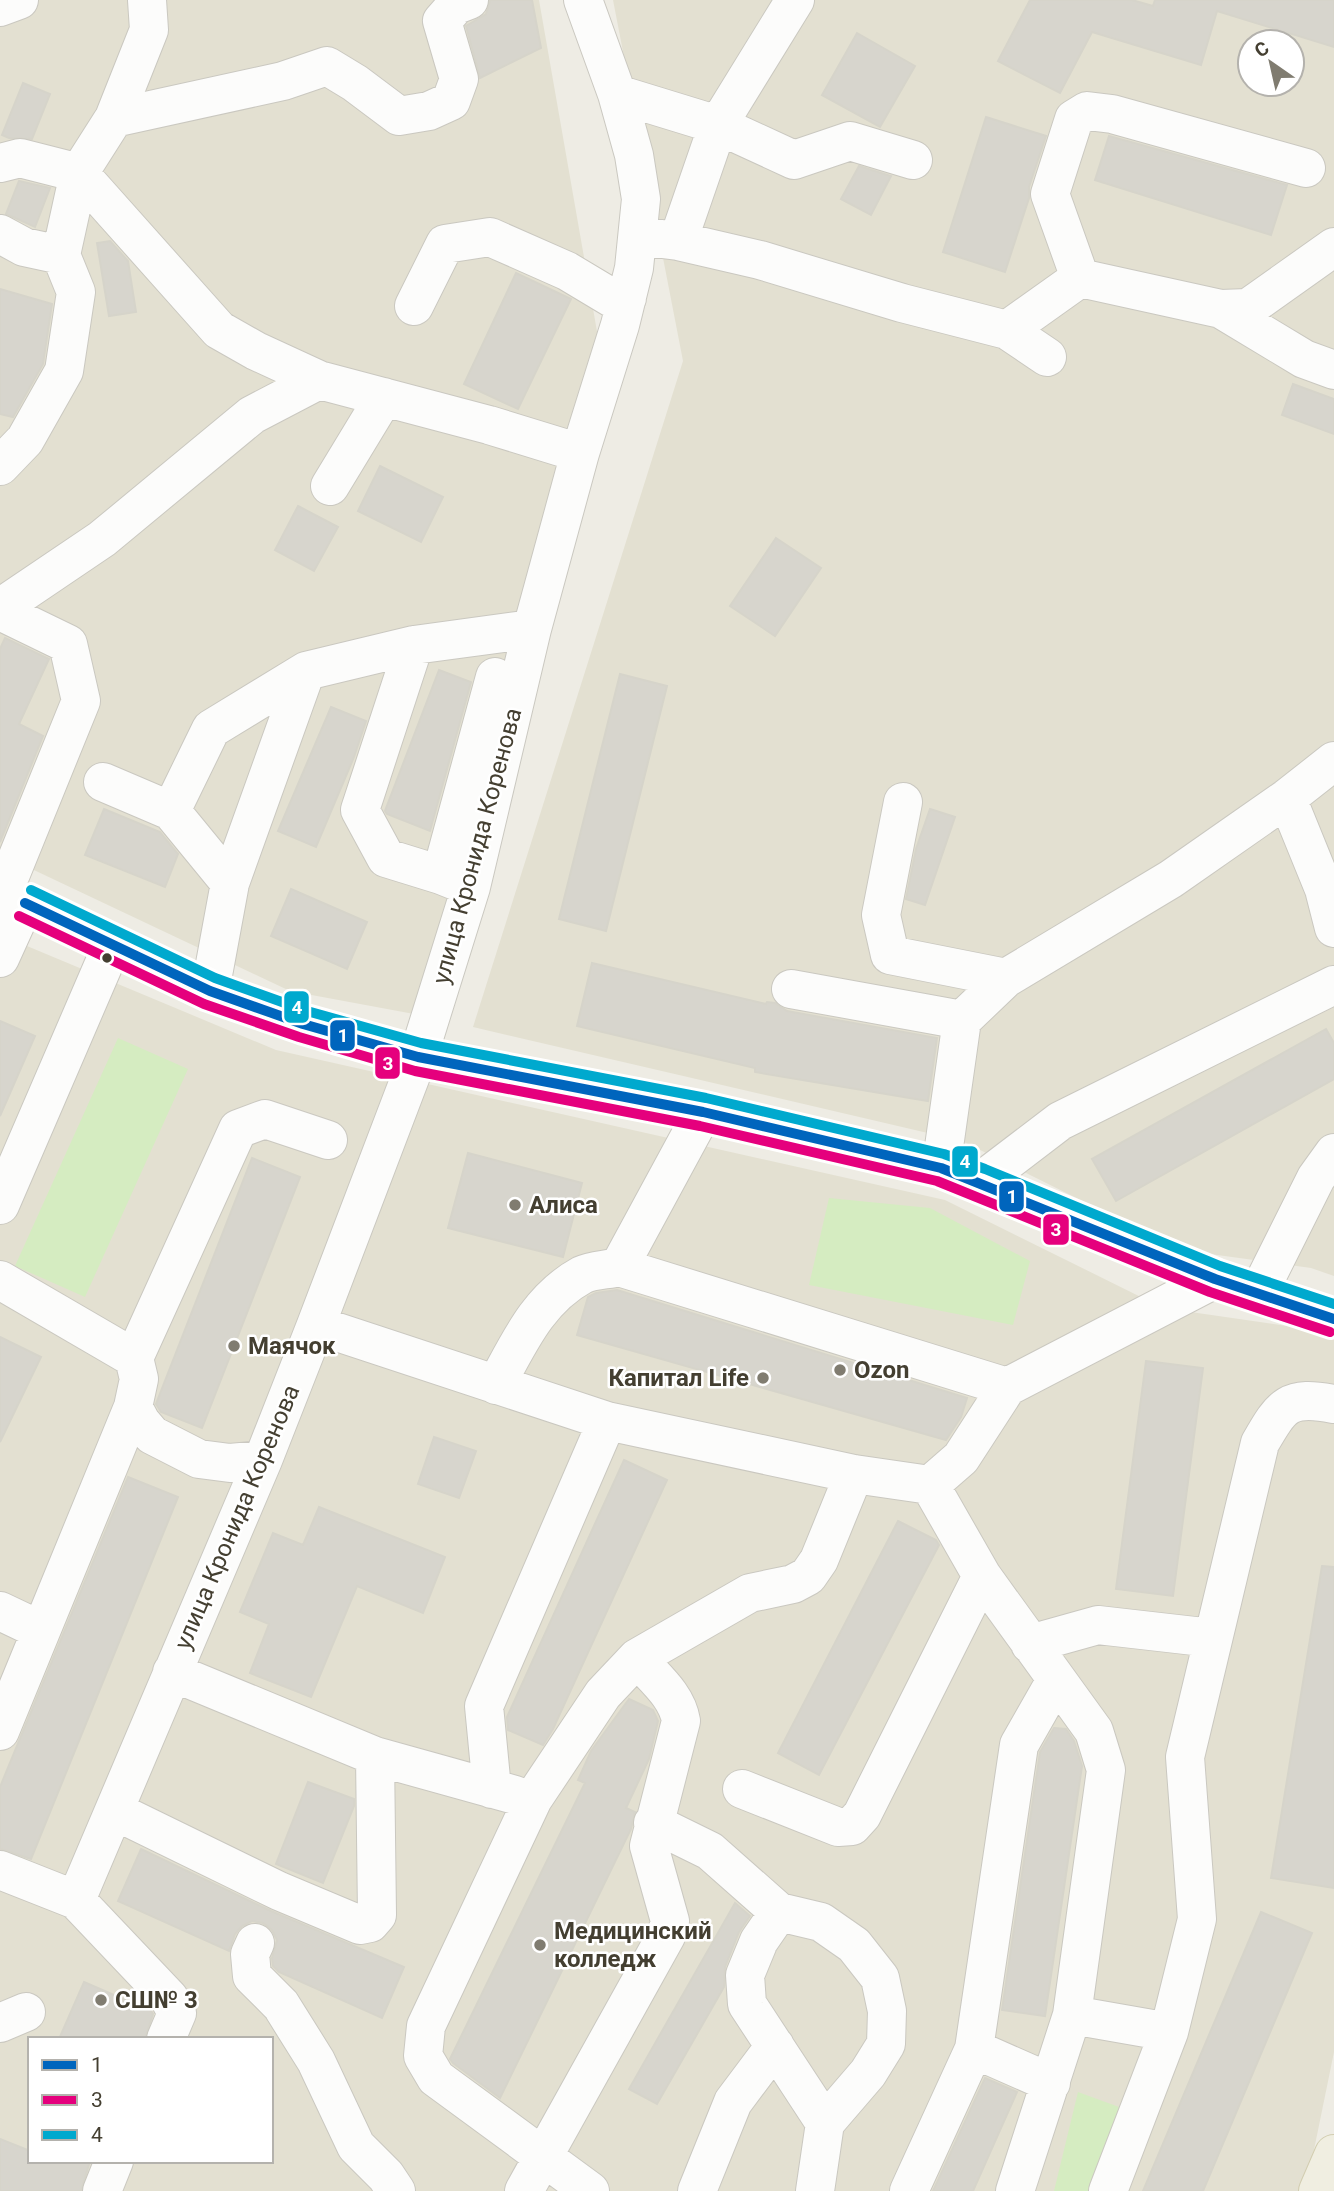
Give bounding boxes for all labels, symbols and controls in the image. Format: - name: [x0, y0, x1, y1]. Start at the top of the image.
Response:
- north arrow: [1236, 28, 1306, 98]
- text: С: [1250, 36, 1273, 62]
- street label: улица Кронида Коренова: [427, 705, 527, 987]
- unlabelled marker: [100, 951, 114, 965]
- line badge: 4: [283, 990, 310, 1024]
- text: 4: [292, 996, 303, 1019]
- line badge: 1: [329, 1019, 356, 1052]
- text: 1: [338, 1024, 348, 1047]
- line badge: 3: [374, 1046, 401, 1080]
- text: 3: [383, 1052, 393, 1075]
- line badge: 4: [951, 1145, 979, 1178]
- text: 4: [960, 1150, 971, 1173]
- line badge: 1: [998, 1180, 1025, 1213]
- text: 1: [1007, 1185, 1017, 1208]
- place label: Алиса: [529, 1191, 598, 1219]
- marker: Алиса: [507, 1197, 523, 1213]
- line badge: 3: [1042, 1213, 1070, 1246]
- text: 3: [1051, 1218, 1061, 1241]
- place label: Маячок: [248, 1332, 336, 1360]
- marker: Маячок: [226, 1338, 242, 1354]
- place label: Ozon: [854, 1356, 910, 1384]
- marker: Ozon: [832, 1362, 848, 1378]
- place label: Капитал Life: [608, 1364, 749, 1392]
- marker: Капитал Life: [755, 1370, 771, 1386]
- street label: улица Кронида Коренова: [169, 1381, 305, 1653]
- place label: Медицинский колледж: [554, 1917, 712, 1973]
- marker: Медицинский колледж: [532, 1937, 548, 1953]
- place label: СШ№ 3: [115, 1986, 198, 2014]
- marker: СШ№ 3: [93, 1992, 109, 2008]
- legend: [28, 2037, 273, 2163]
- text: 1: [91, 2053, 103, 2077]
- text: 3: [91, 2088, 103, 2112]
- text: 4: [91, 2123, 103, 2147]

